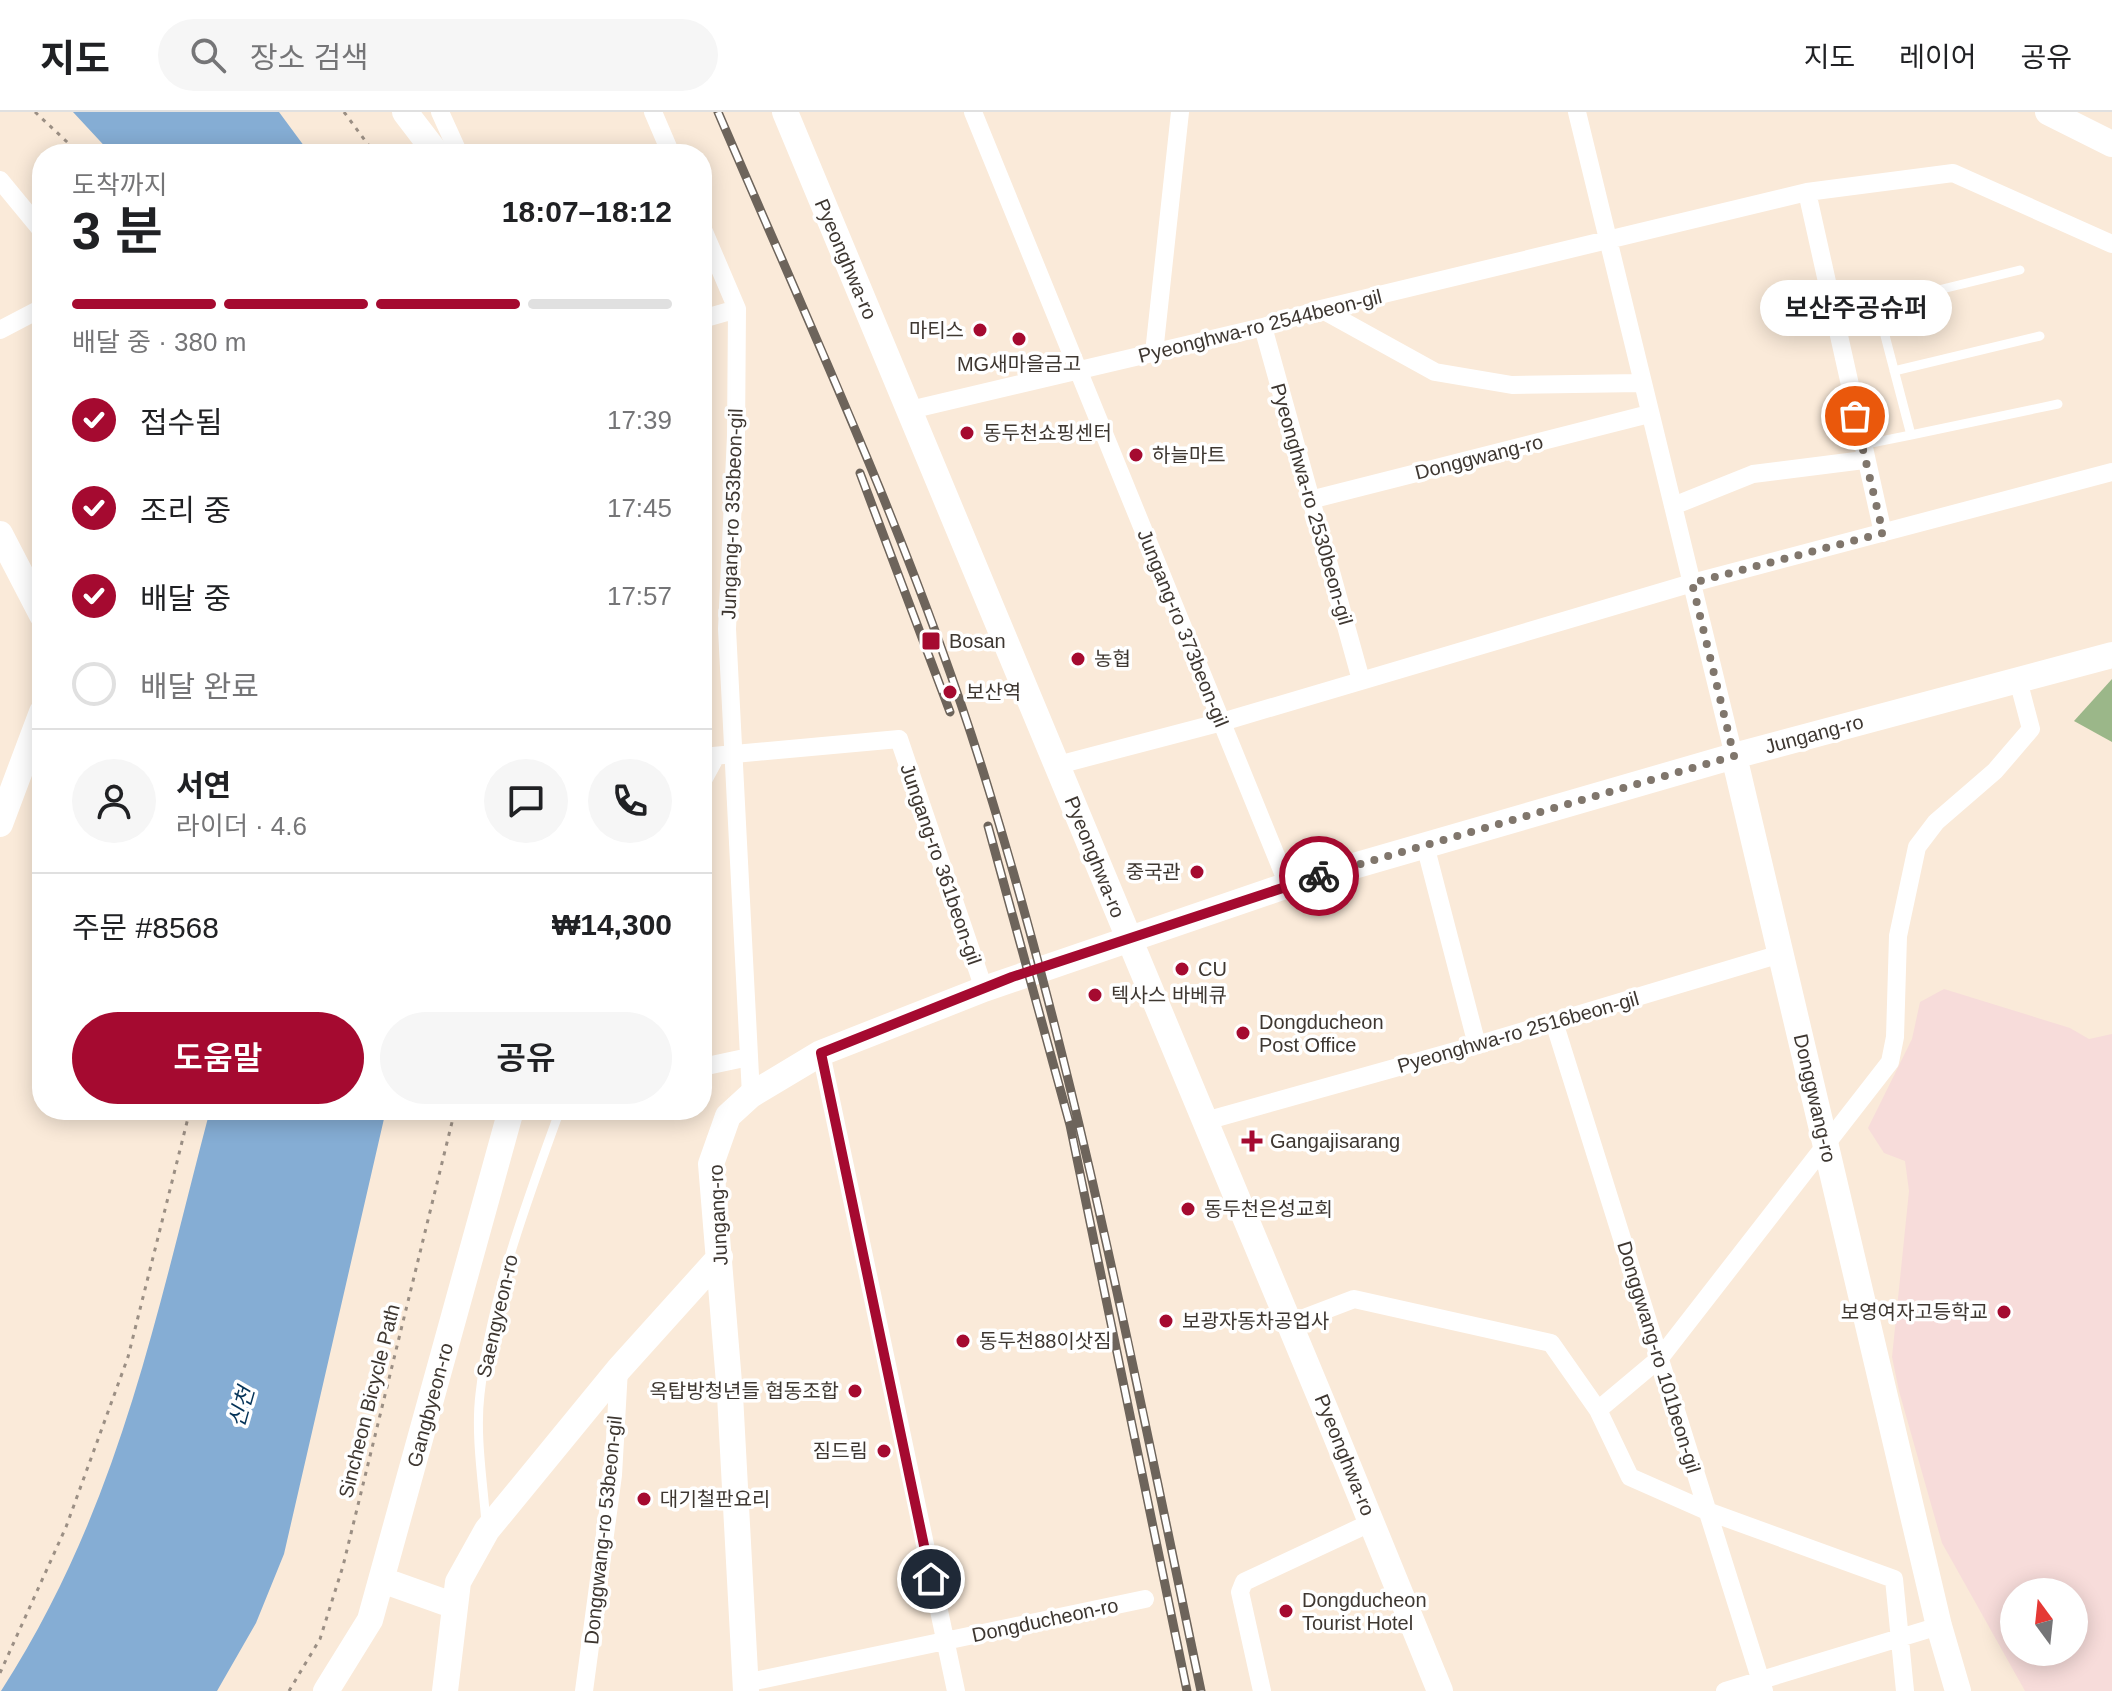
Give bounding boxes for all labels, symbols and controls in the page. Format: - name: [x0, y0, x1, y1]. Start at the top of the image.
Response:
- search box: [158, 19, 718, 91]
- icon: search: [186, 33, 230, 77]
- text: 지도: [40, 38, 110, 80]
- text: 장소 검색: [250, 41, 369, 74]
- text: 지도: [1804, 42, 1855, 73]
- text: 레이어: [1899, 42, 1976, 73]
- text: 공유: [2020, 42, 2072, 73]
- text: 도착까지: [72, 170, 168, 200]
- text: 18:07–18:12: [502, 195, 672, 228]
- street label: Pyeonghwa-ro: [811, 195, 881, 323]
- text: 3 분: [72, 202, 163, 260]
- callout: 보산주공슈퍼: [1759, 280, 1951, 336]
- street label: Pyeonghwa-ro 2544beon-gil: [1136, 285, 1384, 367]
- text: 보산주공슈퍼: [1784, 293, 1928, 323]
- place label: 마티스: [909, 319, 964, 341]
- marker: 마티스: [971, 321, 989, 339]
- text: 배달 중 · 380 m: [72, 327, 246, 357]
- marker: MG새마을금고: [1010, 330, 1028, 348]
- place label: MG새마을금고: [957, 353, 1081, 375]
- street label: Pyeonghwa-ro 2530beon-gil: [1267, 381, 1357, 627]
- pin: [1821, 382, 1889, 450]
- icon: bag: [1833, 394, 1877, 438]
- icon: check: [72, 398, 116, 442]
- text: 17:39: [607, 405, 672, 435]
- text: 접수됨: [140, 406, 223, 439]
- street label: Jungang-ro 353beon-gil: [717, 408, 747, 620]
- place label: 동두천쇼핑센터: [983, 422, 1112, 444]
- marker: 동두천쇼핑센터: [958, 424, 976, 442]
- street label: Donggwang-ro: [1413, 430, 1545, 484]
- place label: 하늘마트: [1152, 444, 1226, 466]
- marker: 하늘마트: [1127, 446, 1145, 464]
- icon: check: [72, 486, 116, 530]
- text: 17:45: [607, 493, 672, 523]
- text: 조리 중: [140, 494, 231, 527]
- street label: Jungang-ro 373beon-gil: [1133, 526, 1233, 730]
- icon: check: [72, 574, 116, 618]
- text: 17:57: [607, 581, 672, 611]
- text: 배달 중: [140, 582, 231, 615]
- marker: Bosan: [920, 630, 942, 652]
- place label: Bosan: [949, 630, 1006, 652]
- place label: 농협: [1094, 648, 1131, 670]
- marker: 농협: [1069, 650, 1087, 668]
- text: 배달 완료: [140, 670, 259, 703]
- place label: 보산역: [966, 681, 1021, 703]
- marker: 보산역: [941, 683, 959, 701]
- street label: Jungang-ro: [1762, 710, 1866, 758]
- button: person: [72, 759, 156, 843]
- button: chat: [484, 759, 568, 843]
- button: phone: [588, 759, 672, 843]
- street label: Jungang-ro 361beon-gil: [896, 761, 986, 967]
- text: 서연: [176, 769, 231, 802]
- street label: Pyeonghwa-ro: [1061, 793, 1129, 921]
- text: 라이더 · 4.6: [176, 811, 307, 841]
- courier: [1279, 836, 1359, 916]
- icon: bike: [1297, 854, 1341, 898]
- place label: 중국관: [1126, 861, 1181, 883]
- marker: 중국관: [1188, 863, 1206, 881]
- text: ₩14,300: [552, 908, 672, 941]
- text: 주문 #8568: [72, 911, 219, 944]
- place label: CU: [1198, 958, 1227, 980]
- marker: CU: [1173, 960, 1191, 978]
- place label: 텍사스 바베큐: [1111, 984, 1227, 1006]
- marker: 텍사스 바베큐: [1086, 986, 1104, 1004]
- street label: Pyeonghwa-ro 2516beon-gil: [1395, 987, 1641, 1077]
- place label: Dongducheon Post Office: [1259, 1011, 1384, 1056]
- button: 도움말: [72, 1012, 364, 1104]
- button: 공유: [380, 1012, 672, 1104]
- marker: Dongducheon Post Office: [1234, 1024, 1252, 1042]
- street label: Donggwang-ro: [1790, 1032, 1840, 1164]
- marker: Gangajisarang: [1241, 1130, 1263, 1152]
- place label: Gangajisarang: [1270, 1130, 1400, 1152]
- street label: Jungang-ro: [704, 1164, 732, 1266]
- place label: 동두천은성교회: [1204, 1198, 1333, 1220]
- marker: 동두천은성교회: [1179, 1200, 1197, 1218]
- street label: Donggwang-ro 101beon-gil: [1613, 1238, 1705, 1476]
- street label: Saengyeon-ro: [472, 1252, 522, 1380]
- place label: 보영여자고등학교: [1841, 1301, 1988, 1323]
- street label: Sincheon Bicycle Path: [334, 1302, 404, 1500]
- marker: 보영여자고등학교: [1995, 1303, 2013, 1321]
- place label: 보광자동차공업사: [1182, 1310, 1329, 1332]
- marker: 보광자동차공업사: [1157, 1312, 1175, 1330]
- place label: 동두천88이삿짐: [979, 1330, 1112, 1352]
- marker: 동두천88이삿짐: [954, 1332, 972, 1350]
- street label: Gangbyeon-ro: [403, 1340, 457, 1470]
- place label: 옥탑방청년들 협동조합: [649, 1380, 839, 1402]
- water label: 신천: [224, 1382, 260, 1430]
- marker: 옥탑방청년들 협동조합: [846, 1382, 864, 1400]
- street label: Pyeonghwa-ro: [1311, 1391, 1379, 1519]
- street label: Donggwang-ro 53beon-gil: [580, 1414, 626, 1646]
- place label: 짐드림: [813, 1440, 868, 1462]
- marker: 짐드림: [875, 1442, 893, 1460]
- place label: 대기철판요리: [660, 1488, 770, 1510]
- marker: 대기철판요리: [635, 1490, 653, 1508]
- pin: [897, 1545, 965, 1613]
- icon: home: [909, 1557, 953, 1601]
- north arrow: [2000, 1578, 2088, 1666]
- map controls: [2000, 1578, 2088, 1666]
- place label: Dongducheon Tourist Hotel: [1302, 1589, 1427, 1634]
- street label: Dongducheon-ro: [970, 1594, 1120, 1646]
- marker: Dongducheon Tourist Hotel: [1277, 1602, 1295, 1620]

